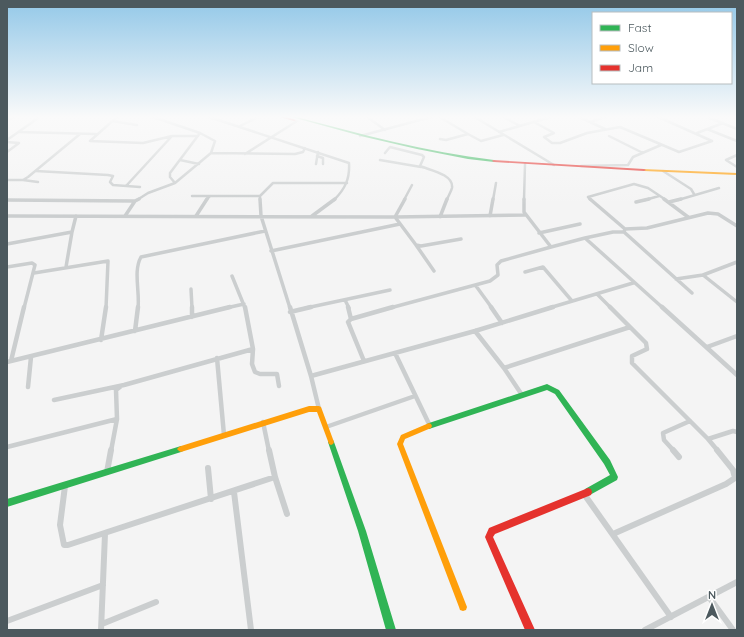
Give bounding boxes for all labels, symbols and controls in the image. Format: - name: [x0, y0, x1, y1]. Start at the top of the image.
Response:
- legend: [592, 12, 732, 84]
- text: Fast: [628, 20, 652, 35]
- text: Slow: [628, 40, 654, 55]
- text: Jam: [628, 60, 653, 75]
- north arrow: [692, 585, 732, 625]
- text: N: [708, 588, 716, 602]

